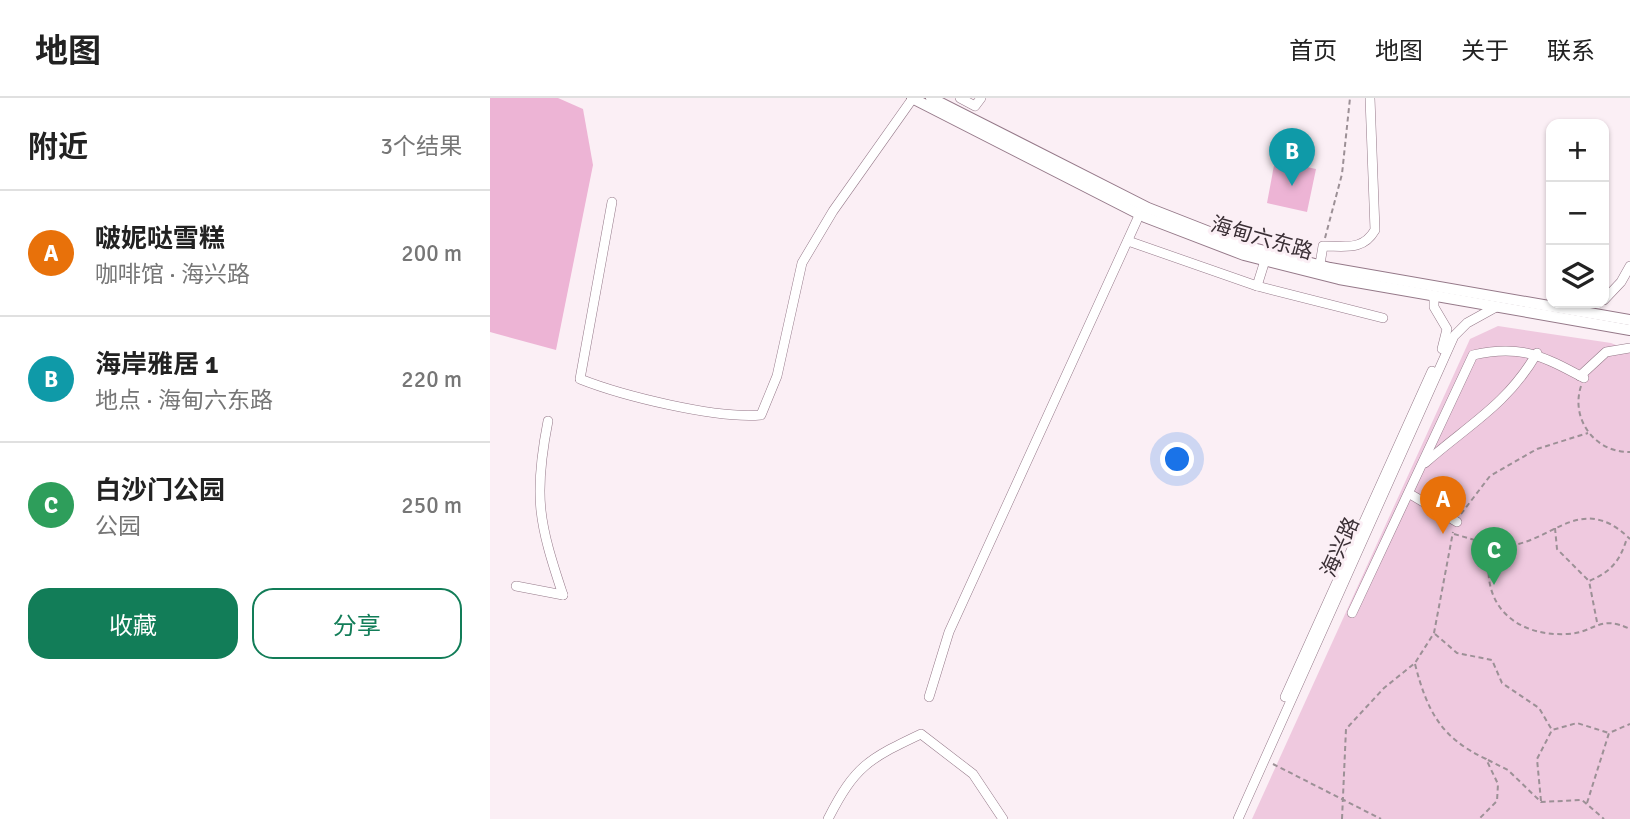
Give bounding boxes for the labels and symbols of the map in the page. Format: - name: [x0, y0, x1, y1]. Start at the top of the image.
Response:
- pin: B: [1269, 128, 1315, 186]
- street label: 海甸六东路: [1208, 211, 1316, 265]
- your location: [1160, 442, 1194, 476]
- pin: A: [1420, 476, 1466, 534]
- street label: 海兴路: [1315, 513, 1365, 581]
- pin: C: [1471, 527, 1517, 585]

